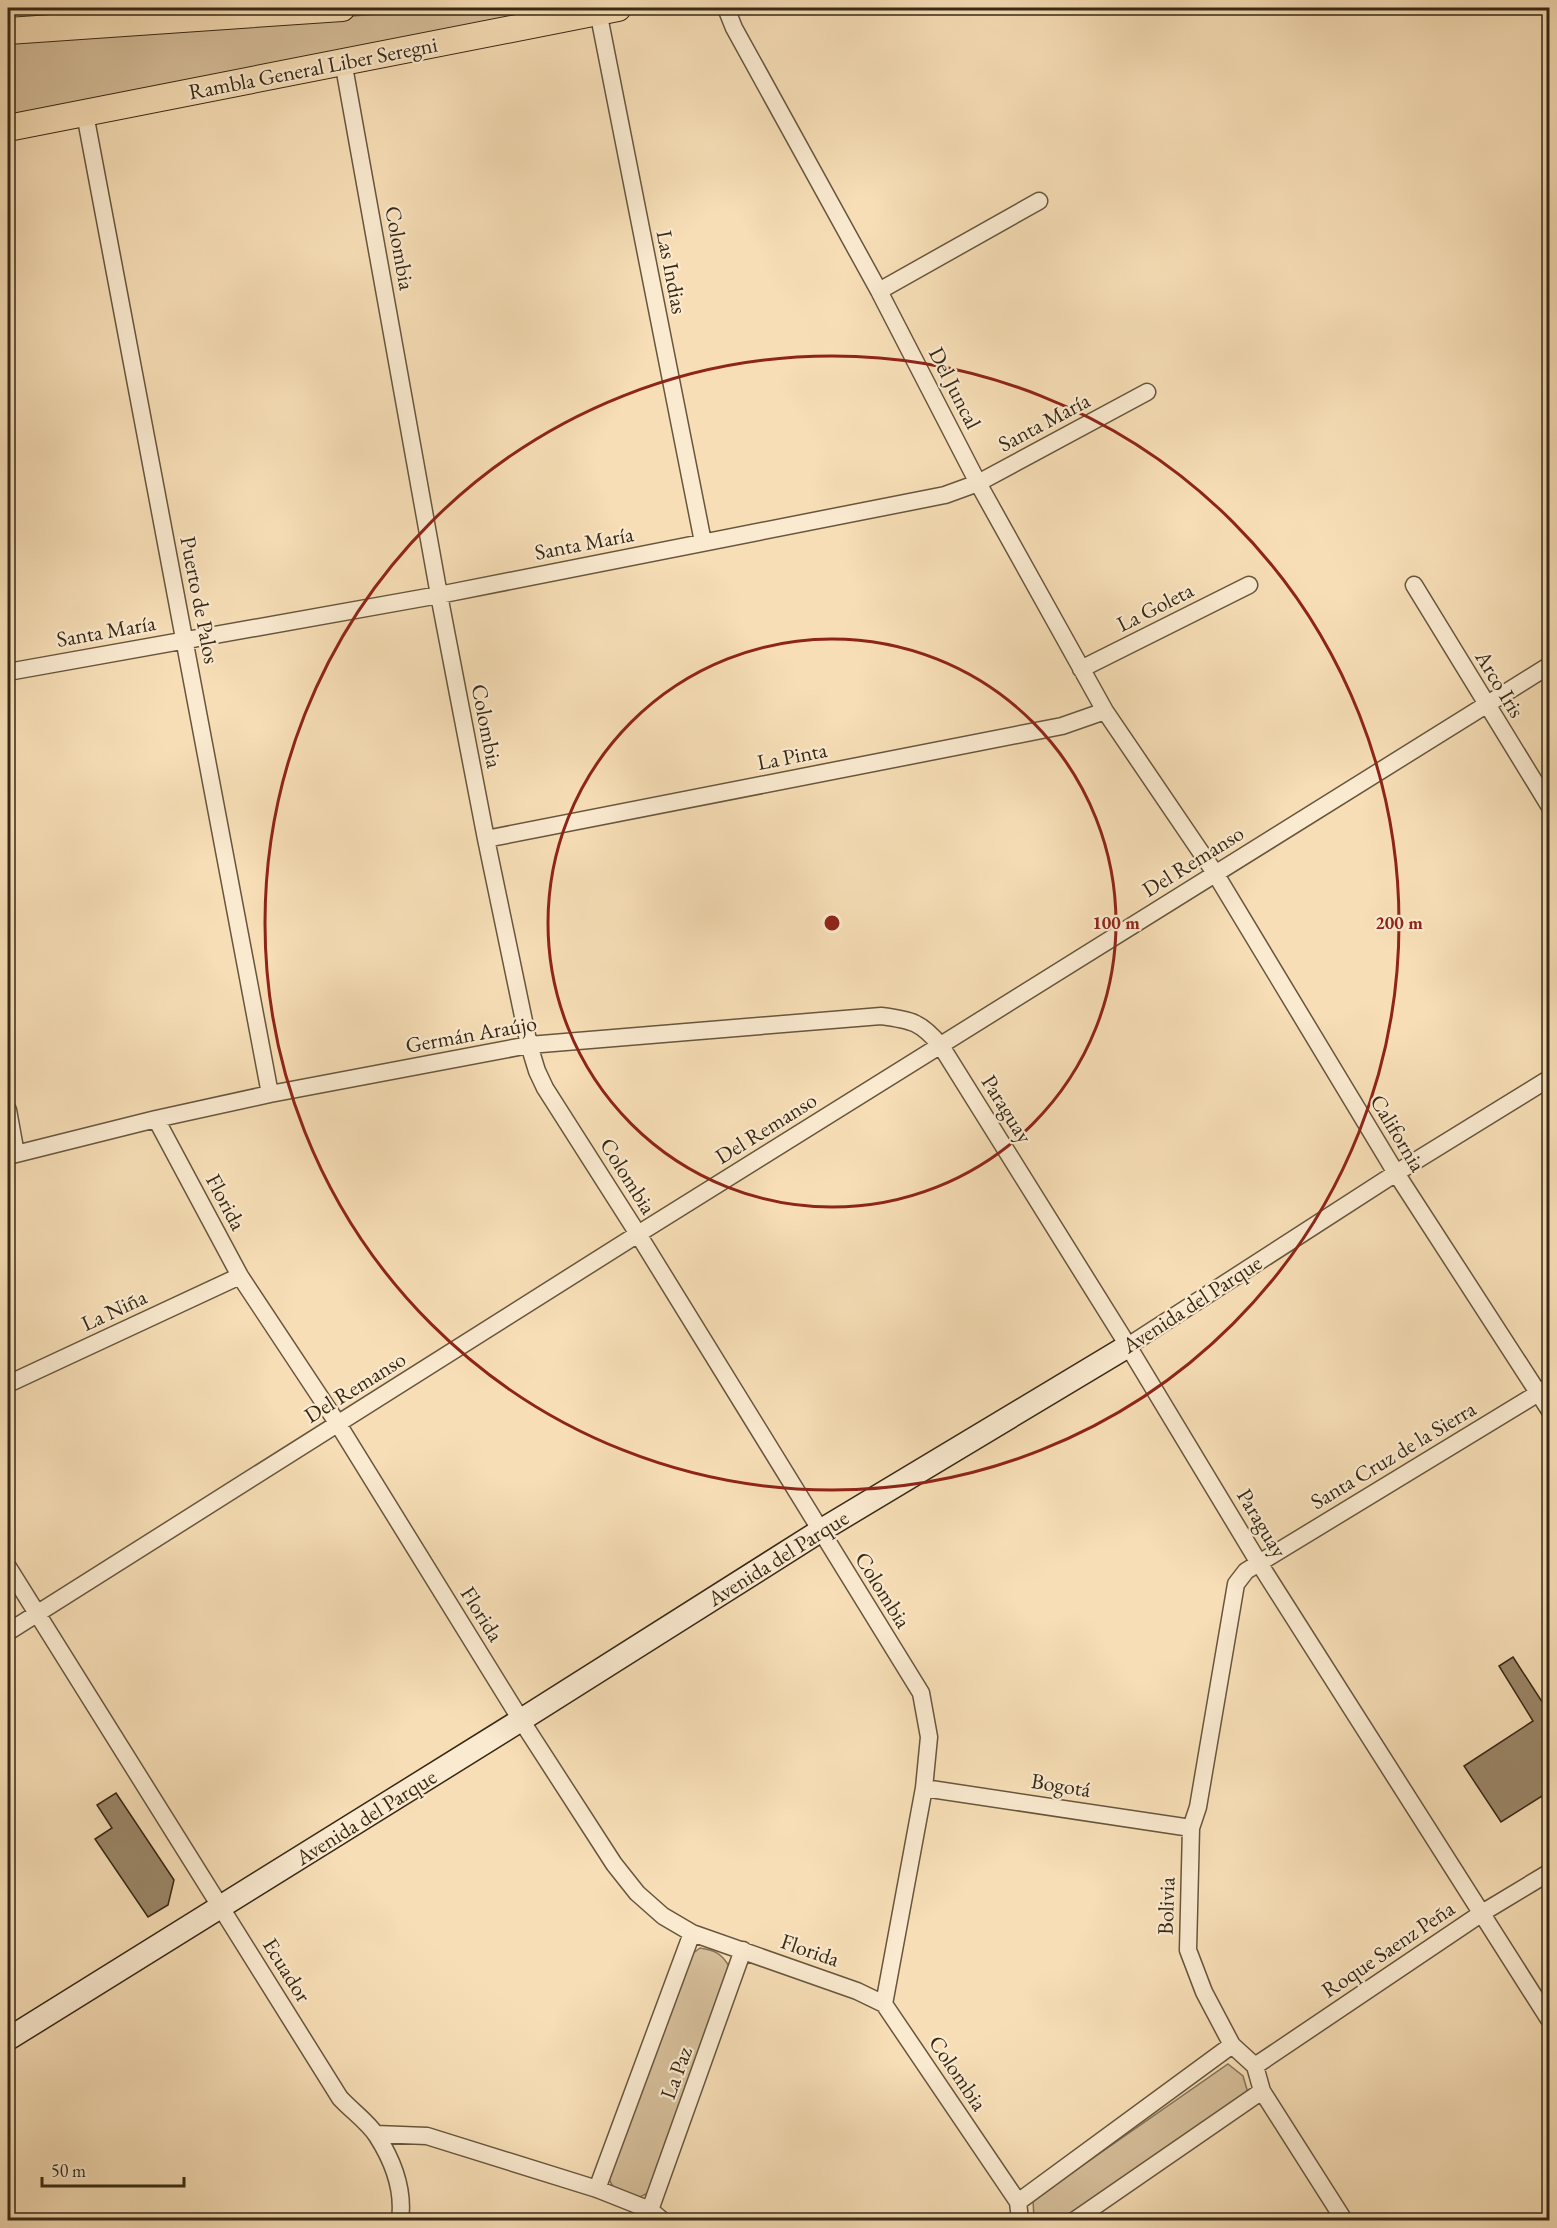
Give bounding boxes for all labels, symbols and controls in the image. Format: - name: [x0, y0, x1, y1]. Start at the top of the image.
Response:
- street label: Rambla General Liber Seregni: [186, 30, 440, 106]
- street label: Colombia: [378, 204, 422, 293]
- street label: Las Indias: [650, 228, 694, 316]
- street label: Del Juncal: [922, 342, 988, 434]
- street label: Santa María: [993, 386, 1095, 458]
- street label: Santa María: [532, 519, 636, 567]
- street label: Puerto de Palos: [173, 534, 227, 666]
- street label: La Goleta: [1112, 575, 1198, 639]
- street label: Santa María: [54, 608, 158, 654]
- street label: Arco Iris: [1468, 644, 1531, 723]
- street label: Colombia: [465, 682, 509, 771]
- street label: La Pinta: [754, 735, 830, 777]
- street label: Del Remanso: [1137, 818, 1249, 904]
- text: 100 m: [1092, 911, 1140, 934]
- text: 200 m: [1375, 911, 1423, 934]
- centre of rings: [822, 913, 842, 933]
- street label: Germán Araújo: [403, 1008, 539, 1060]
- street label: Paraguay: [975, 1069, 1039, 1149]
- street label: Del Remanso: [710, 1085, 822, 1171]
- street label: California: [1364, 1089, 1433, 1177]
- street label: Colombia: [593, 1132, 663, 1220]
- street label: Florida: [199, 1169, 253, 1236]
- street label: Avenida del Parque: [1116, 1248, 1268, 1361]
- street label: La Niña: [76, 1282, 152, 1338]
- street label: Del Remanso: [299, 1344, 411, 1430]
- street label: Santa Cruz de la Sierra: [1305, 1394, 1481, 1516]
- street label: Paraguay: [1230, 1483, 1294, 1563]
- street label: Avenida del Parque: [701, 1503, 854, 1613]
- street label: Colombia: [848, 1546, 918, 1634]
- street label: Florida: [454, 1581, 510, 1647]
- street label: Avenida del Parque: [289, 1762, 442, 1872]
- street label: Bogotá: [1029, 1766, 1093, 1804]
- street label: Bolivia: [1150, 1876, 1182, 1935]
- street label: Roque Saenz Peña: [1316, 1894, 1460, 2004]
- street label: Florida: [777, 1927, 843, 1974]
- street label: Ecuador: [256, 1932, 318, 2008]
- street label: Colombia: [922, 2030, 994, 2117]
- street label: La Paz: [653, 2042, 699, 2103]
- scale bar: [42, 2150, 184, 2188]
- text: 50 m: [51, 2159, 86, 2182]

